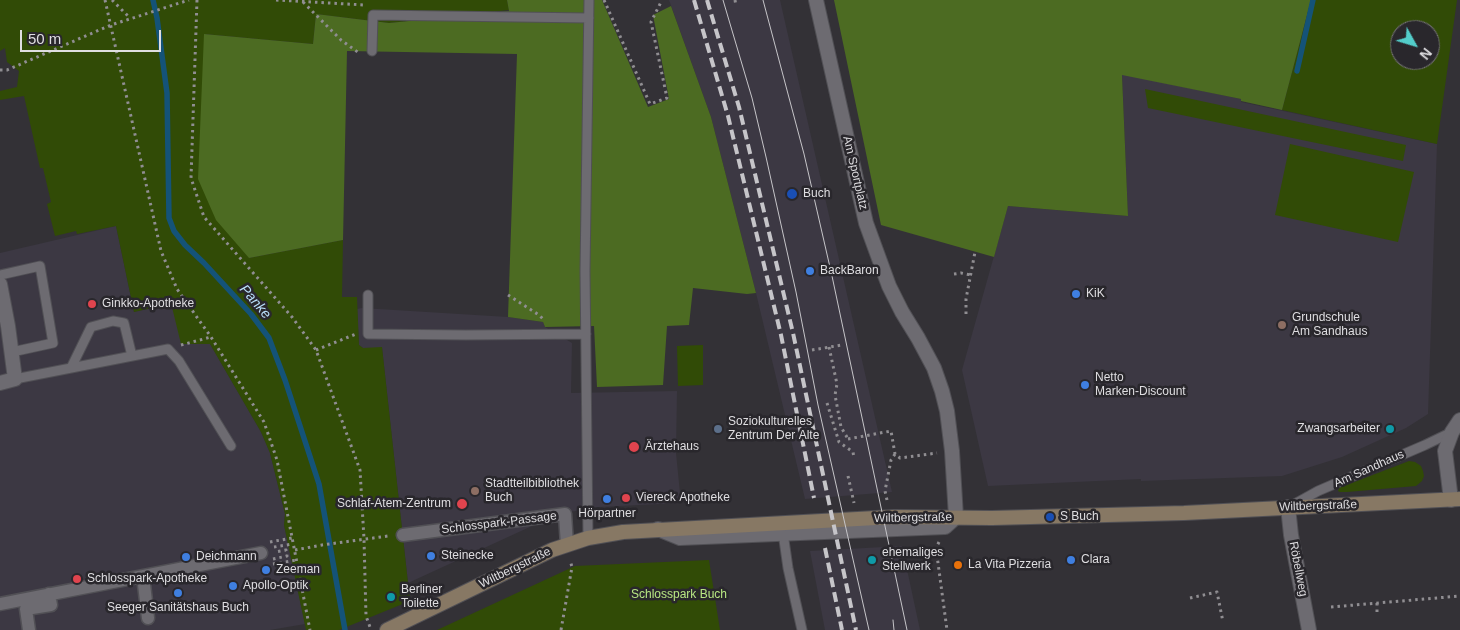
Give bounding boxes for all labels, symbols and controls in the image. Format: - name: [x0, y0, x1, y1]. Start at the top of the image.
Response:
- scale bar: [22, 20, 164, 52]
- north arrow: [1390, 20, 1440, 70]
- text: 50 m: [28, 30, 61, 47]
- text: N: [1416, 45, 1435, 63]
- street label: Am Sportplatz: [840, 135, 870, 211]
- marker: Buch: [785, 187, 799, 201]
- place label: Buch: [803, 187, 830, 201]
- place label: BackBaron: [820, 264, 879, 278]
- marker: BackBaron: [804, 265, 816, 277]
- water label: Panke: [236, 282, 274, 322]
- place label: KiK: [1086, 287, 1105, 301]
- marker: KiK: [1070, 288, 1082, 300]
- place label: Ginkko-Apotheke: [102, 297, 194, 311]
- marker: Ginkko-Apotheke: [86, 298, 98, 310]
- place label: Grundschule Am Sandhaus: [1292, 311, 1367, 339]
- marker: Grundschule Am Sandhaus: [1276, 319, 1288, 331]
- place label: Netto Marken-Discount: [1095, 371, 1186, 399]
- marker: Netto Marken-Discount: [1079, 379, 1091, 391]
- place label: Soziokulturelles Zentrum Der Alte: [728, 415, 819, 443]
- place label: Zwangsarbeiter: [1297, 422, 1380, 436]
- marker: Soziokulturelles Zentrum Der Alte: [712, 423, 724, 435]
- marker: Zwangsarbeiter: [1384, 423, 1396, 435]
- marker: Ärztehaus: [627, 440, 641, 454]
- place label: Ärztehaus: [645, 440, 699, 454]
- street label: Am Sandhaus: [1332, 447, 1406, 491]
- place label: Stadtteilbibliothek Buch: [485, 477, 579, 505]
- marker: Stadtteilbibliothek Buch: [469, 485, 481, 497]
- place label: Viereck Apotheke: [636, 491, 730, 505]
- marker: Viereck Apotheke: [620, 492, 632, 504]
- marker: Hörpartner: [601, 493, 613, 505]
- place label: Schlaf-Atem-Zentrum: [337, 497, 451, 511]
- marker: Schlaf-Atem-Zentrum: [455, 497, 469, 511]
- street label: Wiltbergstraße: [1279, 497, 1357, 515]
- place label: Hörpartner: [578, 507, 636, 521]
- street label: Schlosspark-Passage: [441, 509, 557, 537]
- street label: Wiltbergstraße: [874, 510, 952, 526]
- place label: S Buch: [1060, 510, 1099, 524]
- marker: S Buch: [1044, 511, 1056, 523]
- street label: Röbellweg: [1286, 540, 1310, 598]
- street label: Wiltbergstraße: [477, 544, 553, 592]
- place label: ehemaliges Stellwerk: [882, 546, 943, 574]
- place label: Steinecke: [441, 549, 494, 563]
- place label: Deichmann: [196, 550, 257, 564]
- marker: Steinecke: [425, 550, 437, 562]
- marker: Deichmann: [180, 551, 192, 563]
- place label: Clara: [1081, 553, 1110, 567]
- marker: ehemaliges Stellwerk: [866, 554, 878, 566]
- marker: Clara: [1065, 554, 1077, 566]
- place label: La Vita Pizzeria: [968, 558, 1051, 572]
- marker: La Vita Pizzeria: [952, 559, 964, 571]
- place label: Zeeman: [276, 563, 320, 577]
- marker: Zeeman: [260, 564, 272, 576]
- place label: Schlosspark-Apotheke: [87, 572, 207, 586]
- marker: Schlosspark-Apotheke: [71, 573, 83, 585]
- place label: Apollo-Optik: [243, 579, 308, 593]
- marker: Apollo-Optik: [227, 580, 239, 592]
- place label: Berliner Toilette: [401, 583, 442, 611]
- marker: Seeger Sanitätshaus Buch: [172, 587, 184, 599]
- park label: Schlosspark Buch: [631, 588, 727, 602]
- marker: Berliner Toilette: [385, 591, 397, 603]
- place label: Seeger Sanitätshaus Buch: [107, 601, 249, 615]

